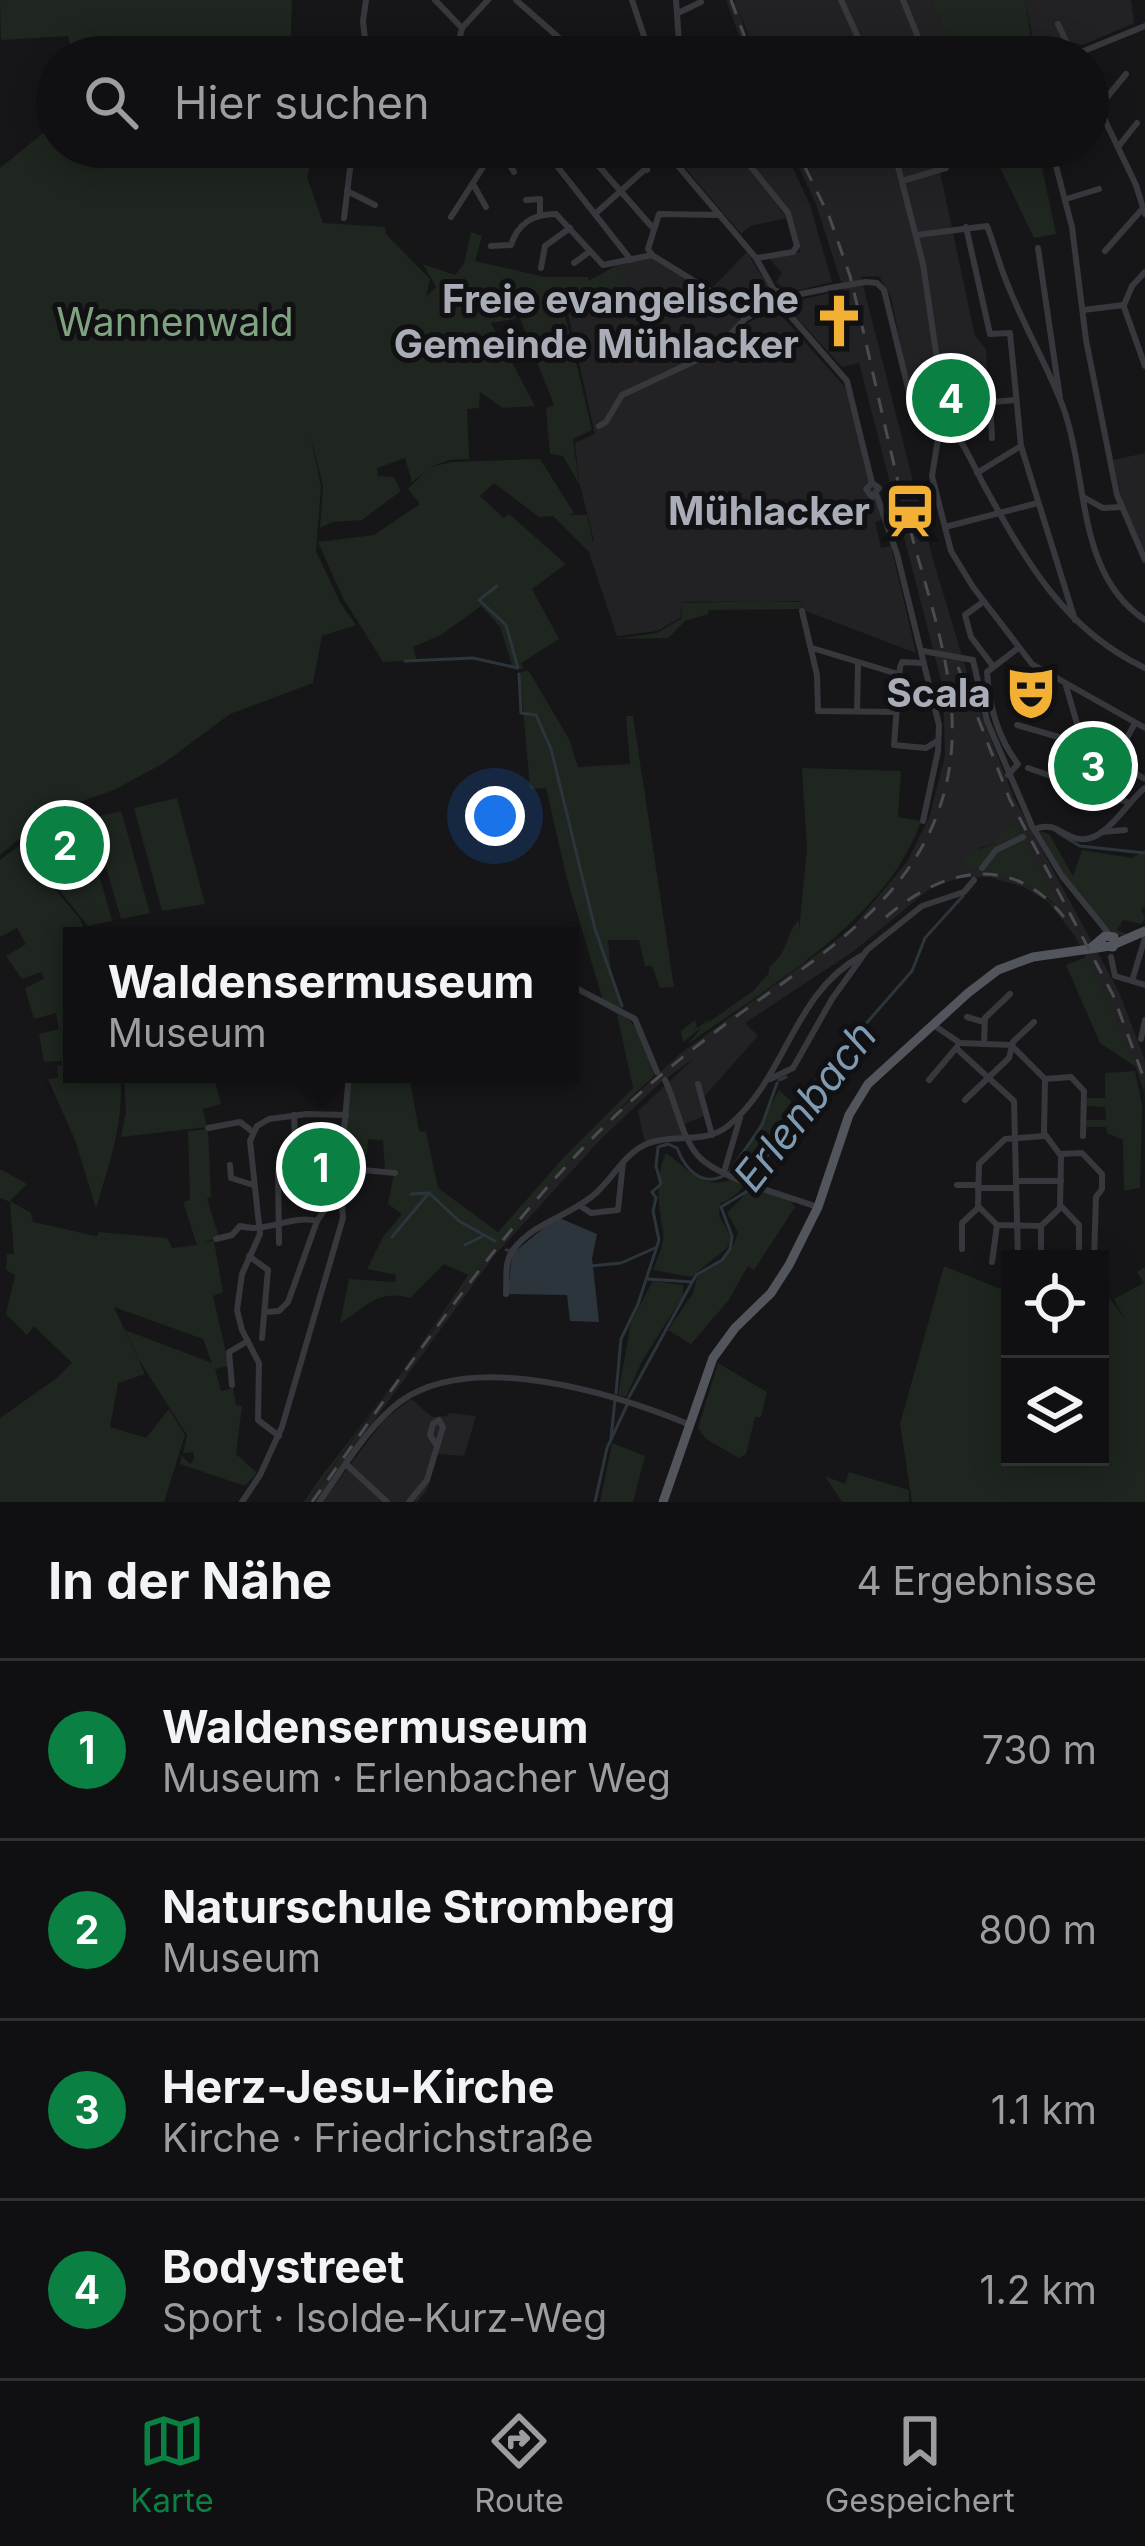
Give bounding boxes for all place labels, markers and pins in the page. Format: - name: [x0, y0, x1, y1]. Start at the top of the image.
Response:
- place label: Freie evangelische Gemeinde Mühlacker: [394, 275, 799, 367]
- church icon: Freie evangelische Gemeinde Mühlacker: [810, 292, 868, 350]
- pin: 4: [912, 353, 990, 443]
- station icon: Mühlacker: [881, 482, 939, 540]
- place label: Mühlacker: [668, 487, 870, 534]
- theatre icon: Scala: [1002, 664, 1060, 722]
- place label: Scala: [886, 669, 991, 716]
- pin: 3: [1054, 721, 1132, 811]
- pin: 2: [26, 800, 104, 890]
- pin: 1: [282, 1122, 360, 1212]

